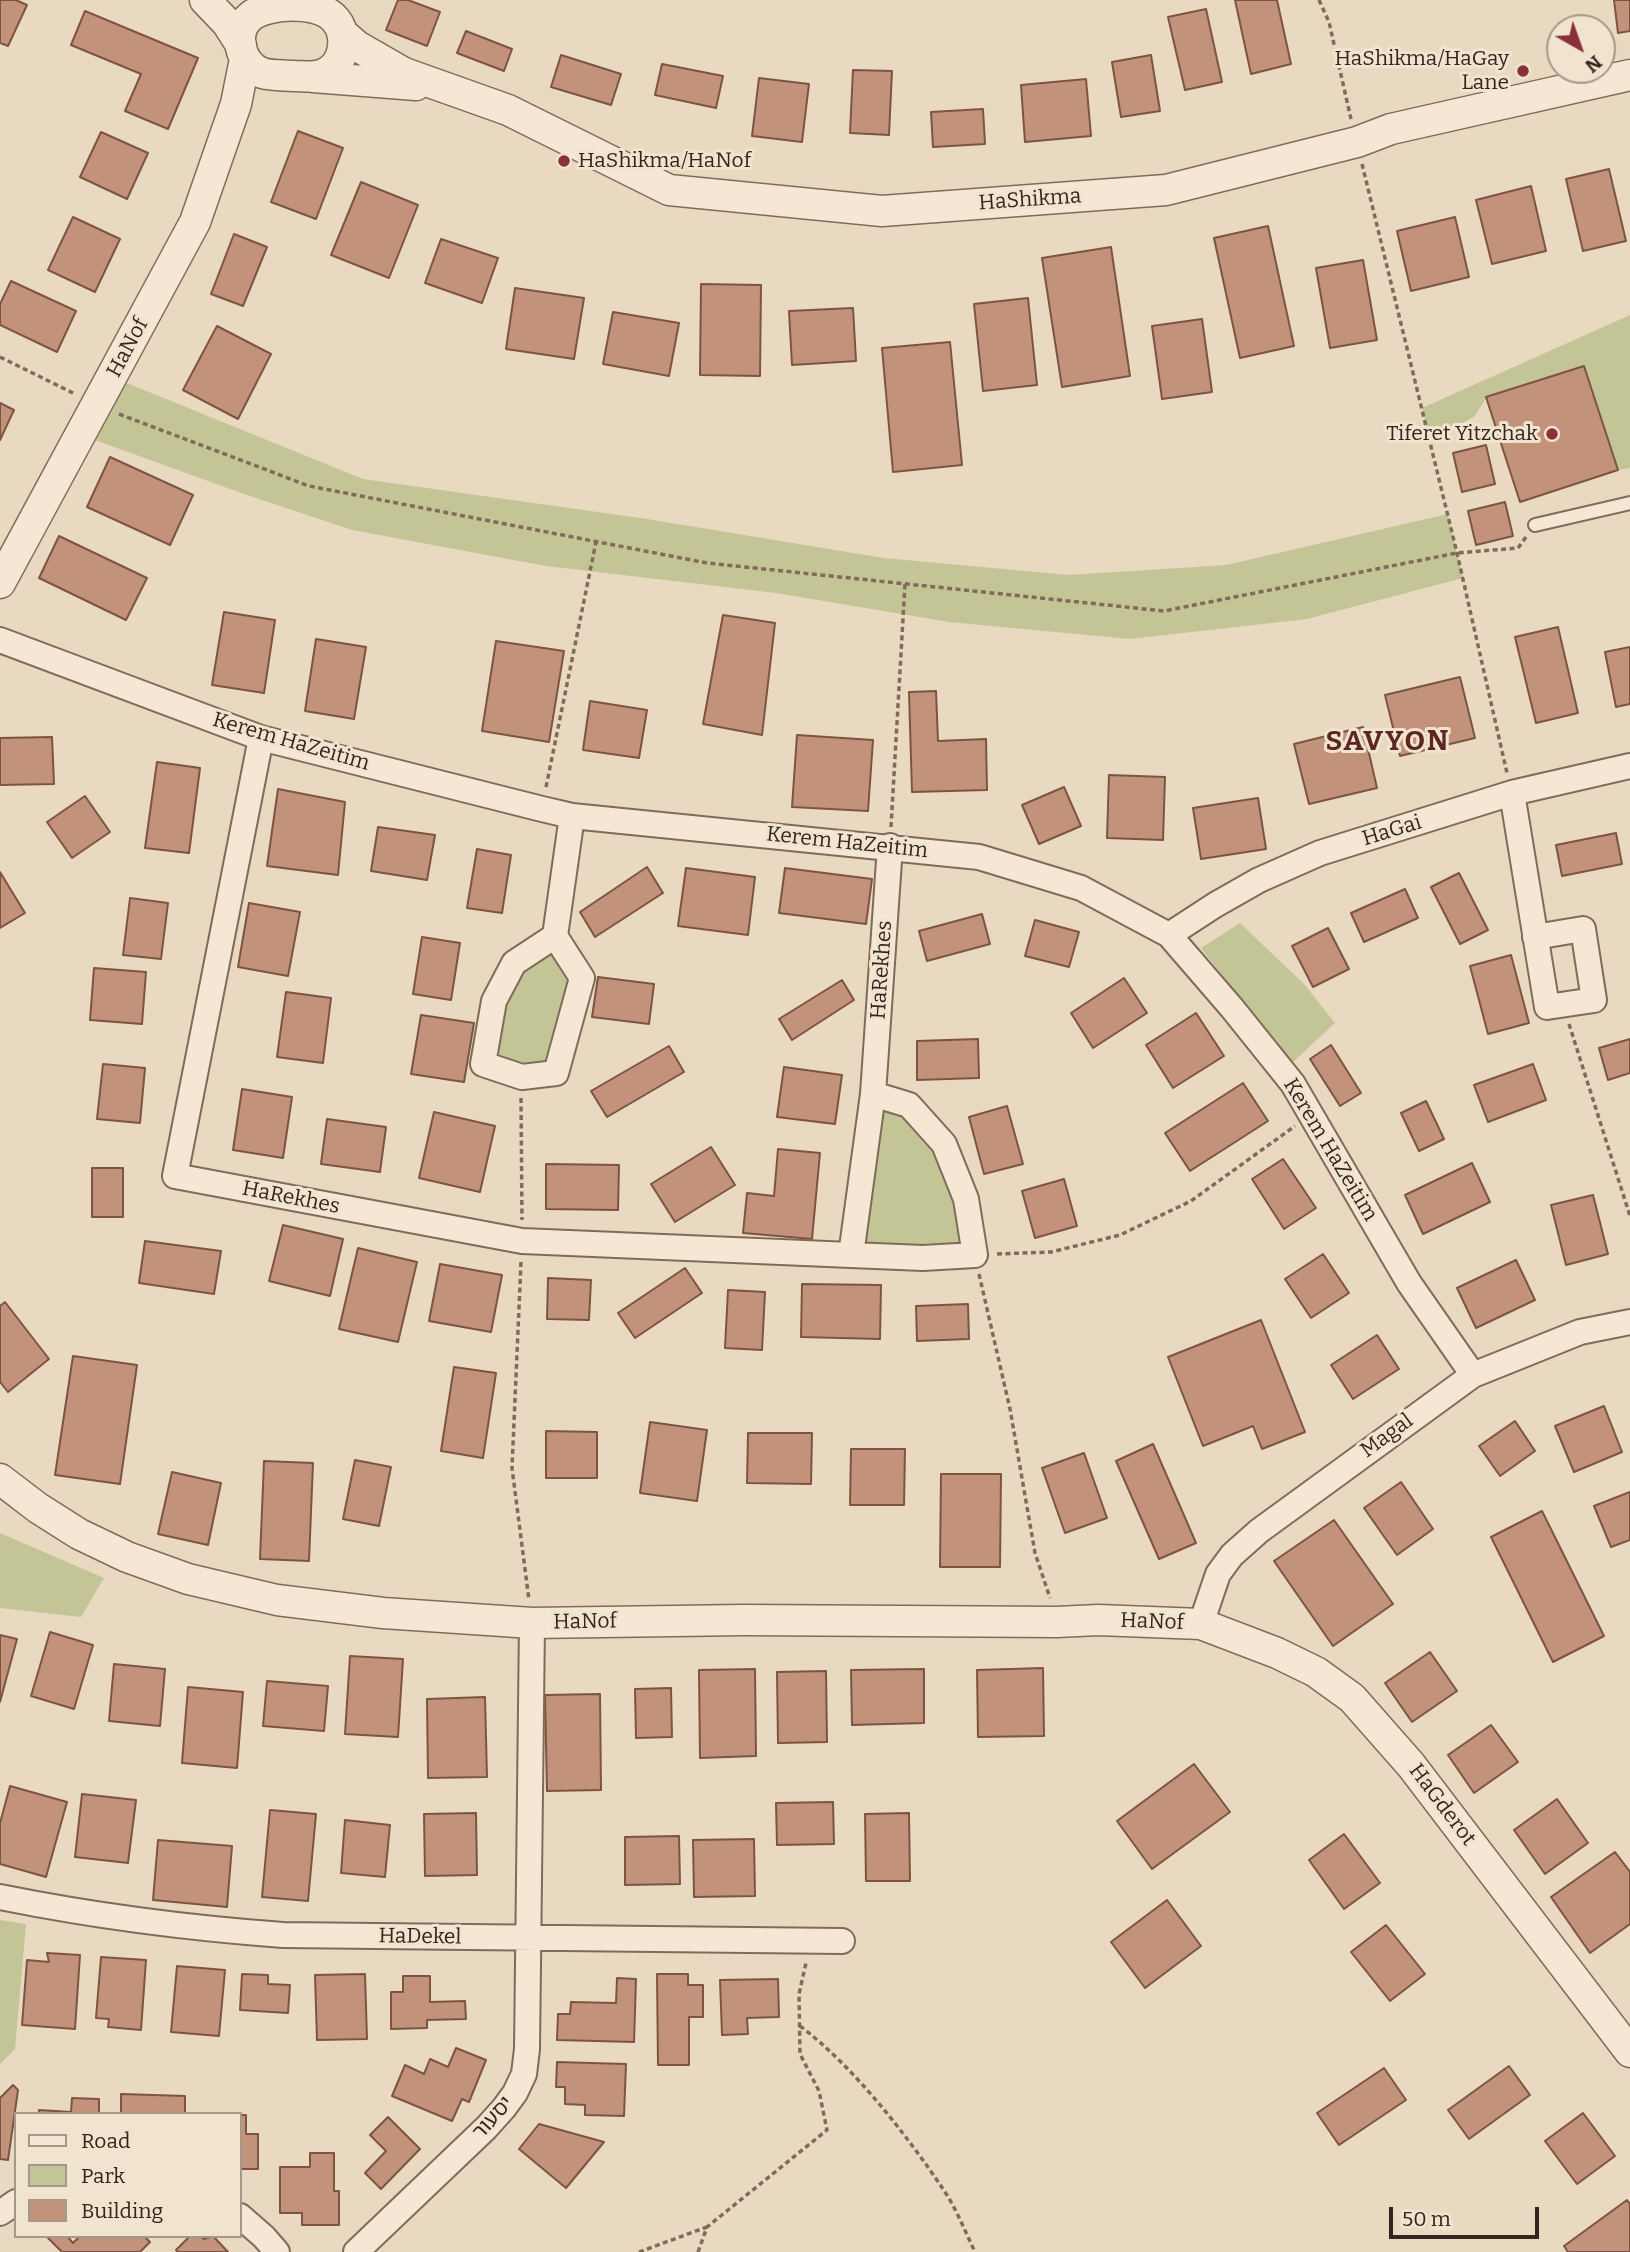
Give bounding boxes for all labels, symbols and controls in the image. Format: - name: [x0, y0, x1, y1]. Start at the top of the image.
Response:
- north arrow: [1546, 14, 1616, 84]
- place label: HaShikma/HaGay Lane: [1334, 46, 1509, 96]
- text: N: [1581, 50, 1607, 77]
- marker: HaShikma/HaGay Lane: [1515, 63, 1531, 79]
- place label: HaShikma/HaNof: [578, 148, 751, 174]
- marker: HaShikma/HaNof: [556, 153, 572, 169]
- street label: HaShikma: [978, 184, 1082, 216]
- street label: HaNof: [102, 314, 154, 382]
- place label: Tiferet Yitzchak: [1386, 421, 1538, 447]
- marker: Tiferet Yitzchak: [1544, 426, 1560, 442]
- street label: Kerem HaZeitim: [210, 708, 372, 776]
- district label: SAVYON: [1326, 725, 1450, 759]
- street label: HaGai: [1359, 810, 1425, 852]
- street label: Kerem HaZeitim: [765, 822, 929, 864]
- street label: HaRekhes: [866, 920, 898, 1020]
- street label: Kerem HaZeitim: [1277, 1074, 1383, 1226]
- street label: HaRekhes: [240, 1176, 342, 1220]
- street label: Magal: [1356, 1409, 1418, 1463]
- street label: HaNof: [1120, 1608, 1184, 1636]
- street label: HaNof: [553, 1609, 617, 1635]
- street label: HaGderot: [1403, 1759, 1481, 1851]
- street label: HaDekel: [378, 1924, 462, 1950]
- street label: יסעור: [467, 2091, 519, 2145]
- legend: [14, 2112, 242, 2238]
- text: Road: [81, 2128, 130, 2154]
- text: Park: [81, 2163, 125, 2189]
- scale bar: [1392, 2192, 1542, 2236]
- text: Building: [81, 2198, 163, 2224]
- text: 50 m: [1402, 2206, 1451, 2232]

